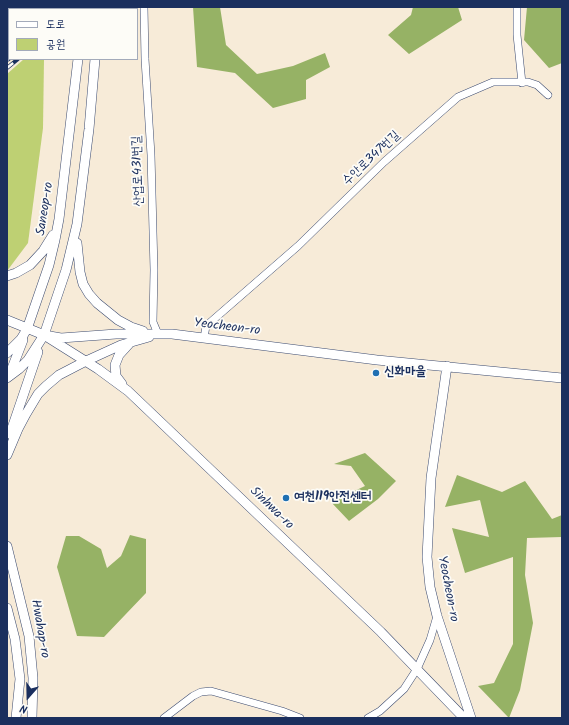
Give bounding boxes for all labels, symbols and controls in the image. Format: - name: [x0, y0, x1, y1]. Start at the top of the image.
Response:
- legend: [8, 8, 138, 60]
- text: 도로: [46, 15, 65, 34]
- text: 공원: [46, 35, 65, 54]
- street label: 수안로347번길: [340, 128, 404, 190]
- street label: 산업로431번길: [130, 135, 148, 207]
- street label: Saneop-ro: [34, 181, 58, 237]
- street label: Yeocheon-ro: [193, 316, 261, 340]
- place label: 신화마을: [384, 365, 426, 381]
- marker: 신화마을: [371, 368, 381, 378]
- street label: Sinhwa-ro: [246, 484, 296, 534]
- place label: 여천119안전센터: [294, 490, 371, 506]
- marker: 여천119안전센터: [281, 493, 291, 503]
- street label: Yeocheon-ro: [433, 555, 461, 623]
- street label: Hwahap-ro: [26, 599, 52, 659]
- north arrow: [8, 677, 48, 717]
- text: N: [18, 699, 30, 718]

